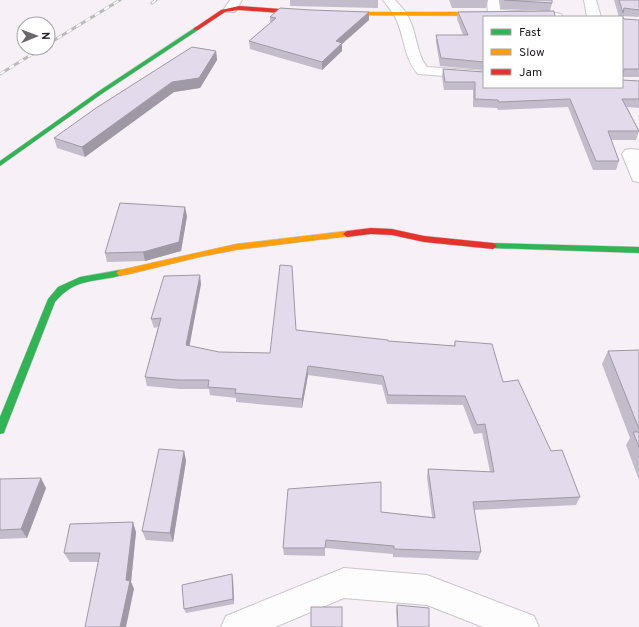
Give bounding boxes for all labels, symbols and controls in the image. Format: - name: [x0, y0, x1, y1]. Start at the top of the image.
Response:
- north arrow: [16, 16, 56, 56]
- legend: [483, 16, 623, 88]
- text: Fast: [519, 25, 541, 41]
- text: N: [38, 32, 52, 40]
- text: Slow: [519, 45, 545, 61]
- text: Jam: [519, 65, 542, 81]

